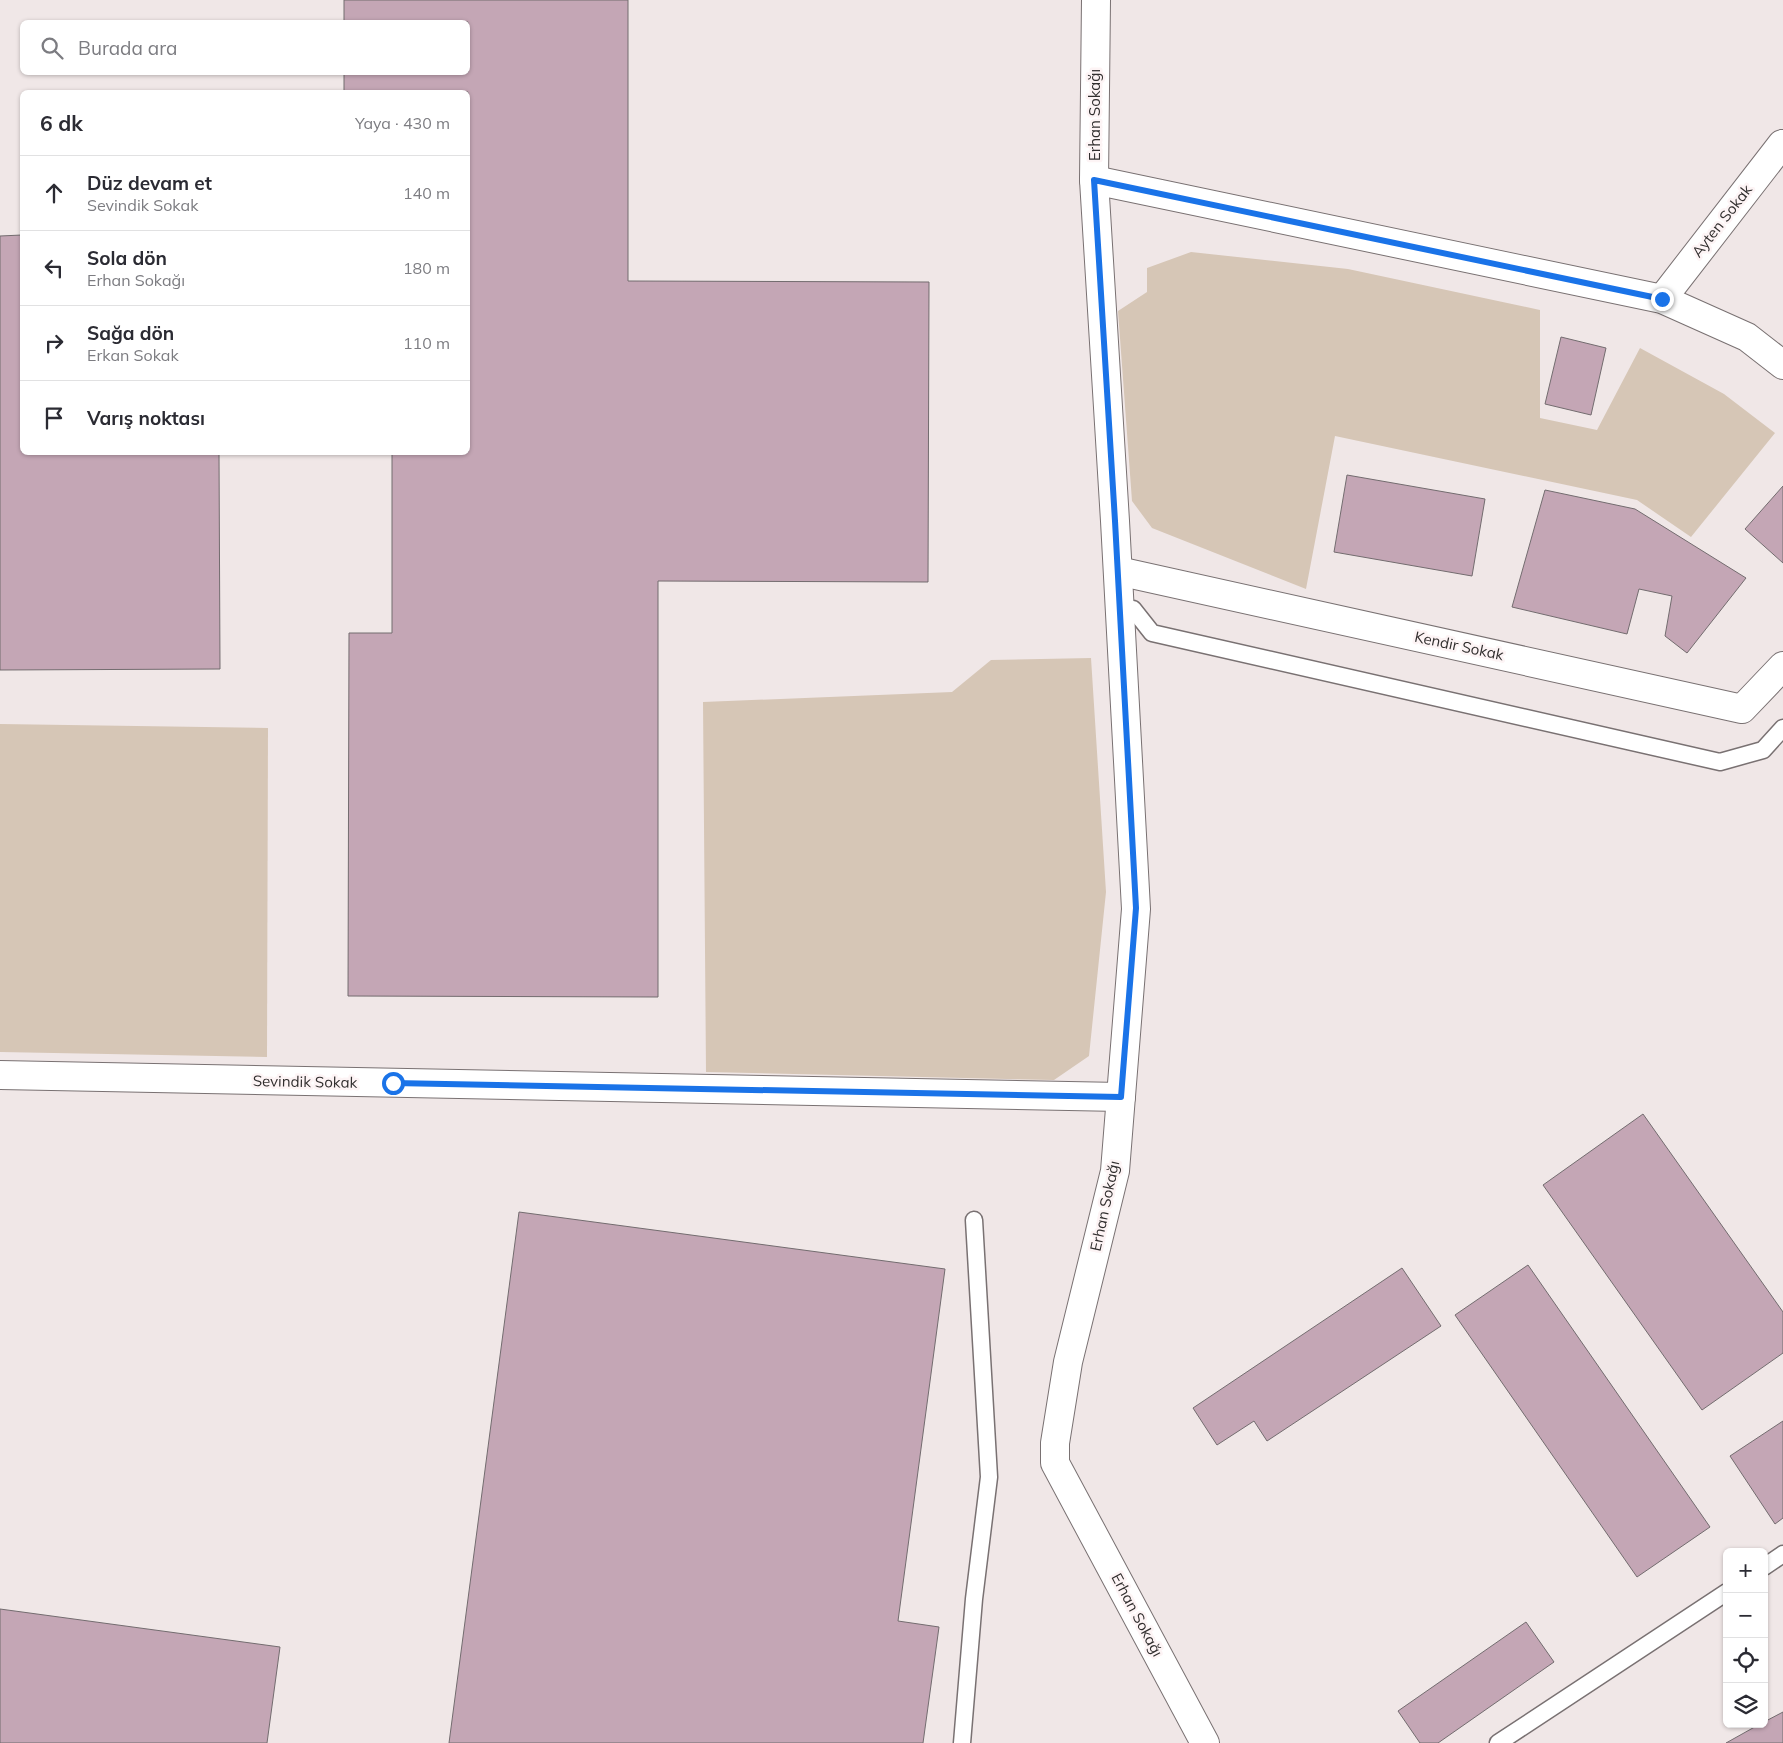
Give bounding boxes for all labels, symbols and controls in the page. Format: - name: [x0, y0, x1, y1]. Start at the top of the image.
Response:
- search box: [20, 20, 470, 75]
- icon: search: [38, 34, 66, 62]
- text: Burada ara: [78, 36, 177, 60]
- street label: Erhan Sokağı: [1085, 69, 1104, 161]
- text: 6 dk: [40, 110, 83, 136]
- text: Yaya · 430 m: [355, 113, 450, 133]
- text: Düz devam et: [87, 171, 212, 195]
- icon: ahead: [40, 179, 68, 207]
- street label: Ayten Sokak: [1687, 180, 1756, 261]
- text: 140 m: [403, 183, 450, 203]
- text: Sevindik Sokak: [87, 195, 198, 215]
- text: Sola dön: [87, 246, 167, 270]
- icon: left: [40, 254, 68, 282]
- text: 180 m: [403, 258, 450, 278]
- text: Erhan Sokağı: [87, 270, 185, 290]
- route end: [1651, 288, 1674, 311]
- text: Sağa dön: [87, 321, 174, 345]
- icon: right: [40, 329, 68, 357]
- text: 110 m: [403, 333, 450, 353]
- text: Erkan Sokak: [87, 345, 179, 365]
- icon: arrive: [40, 404, 68, 432]
- text: Varış noktası: [87, 406, 205, 430]
- street label: Kendir Sokak: [1413, 627, 1506, 664]
- street label: Sevindik Sokak: [253, 1071, 358, 1092]
- route start: [382, 1072, 405, 1095]
- street label: Erhan Sokağı: [1086, 1159, 1123, 1253]
- map controls: [1723, 1548, 1768, 1728]
- button: +: [1723, 1548, 1768, 1593]
- street label: Erhan Sokağı: [1107, 1570, 1167, 1660]
- button: −: [1723, 1593, 1768, 1638]
- button: locate: [1723, 1638, 1768, 1683]
- button: layers: [1723, 1683, 1768, 1728]

